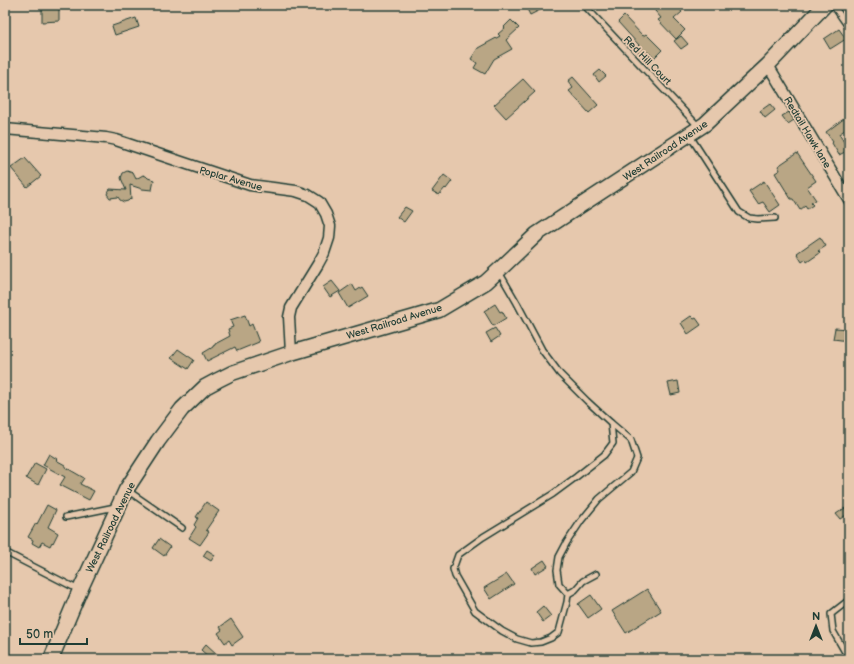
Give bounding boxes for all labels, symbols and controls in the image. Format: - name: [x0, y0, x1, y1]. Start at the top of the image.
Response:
- street label: Red Hill Court: [621, 34, 674, 88]
- street label: Redtail Hawk lane: [781, 95, 833, 170]
- street label: West Railroad Avenue: [621, 118, 710, 184]
- street label: Poplar Avenue: [198, 164, 264, 194]
- street label: West Railroad Avenue: [345, 302, 444, 342]
- street label: West Railroad Avenue: [84, 480, 138, 575]
- north arrow: [796, 606, 836, 646]
- text: N: [812, 610, 820, 623]
- scale bar: [20, 620, 87, 646]
- text: 50 m: [26, 627, 53, 642]

